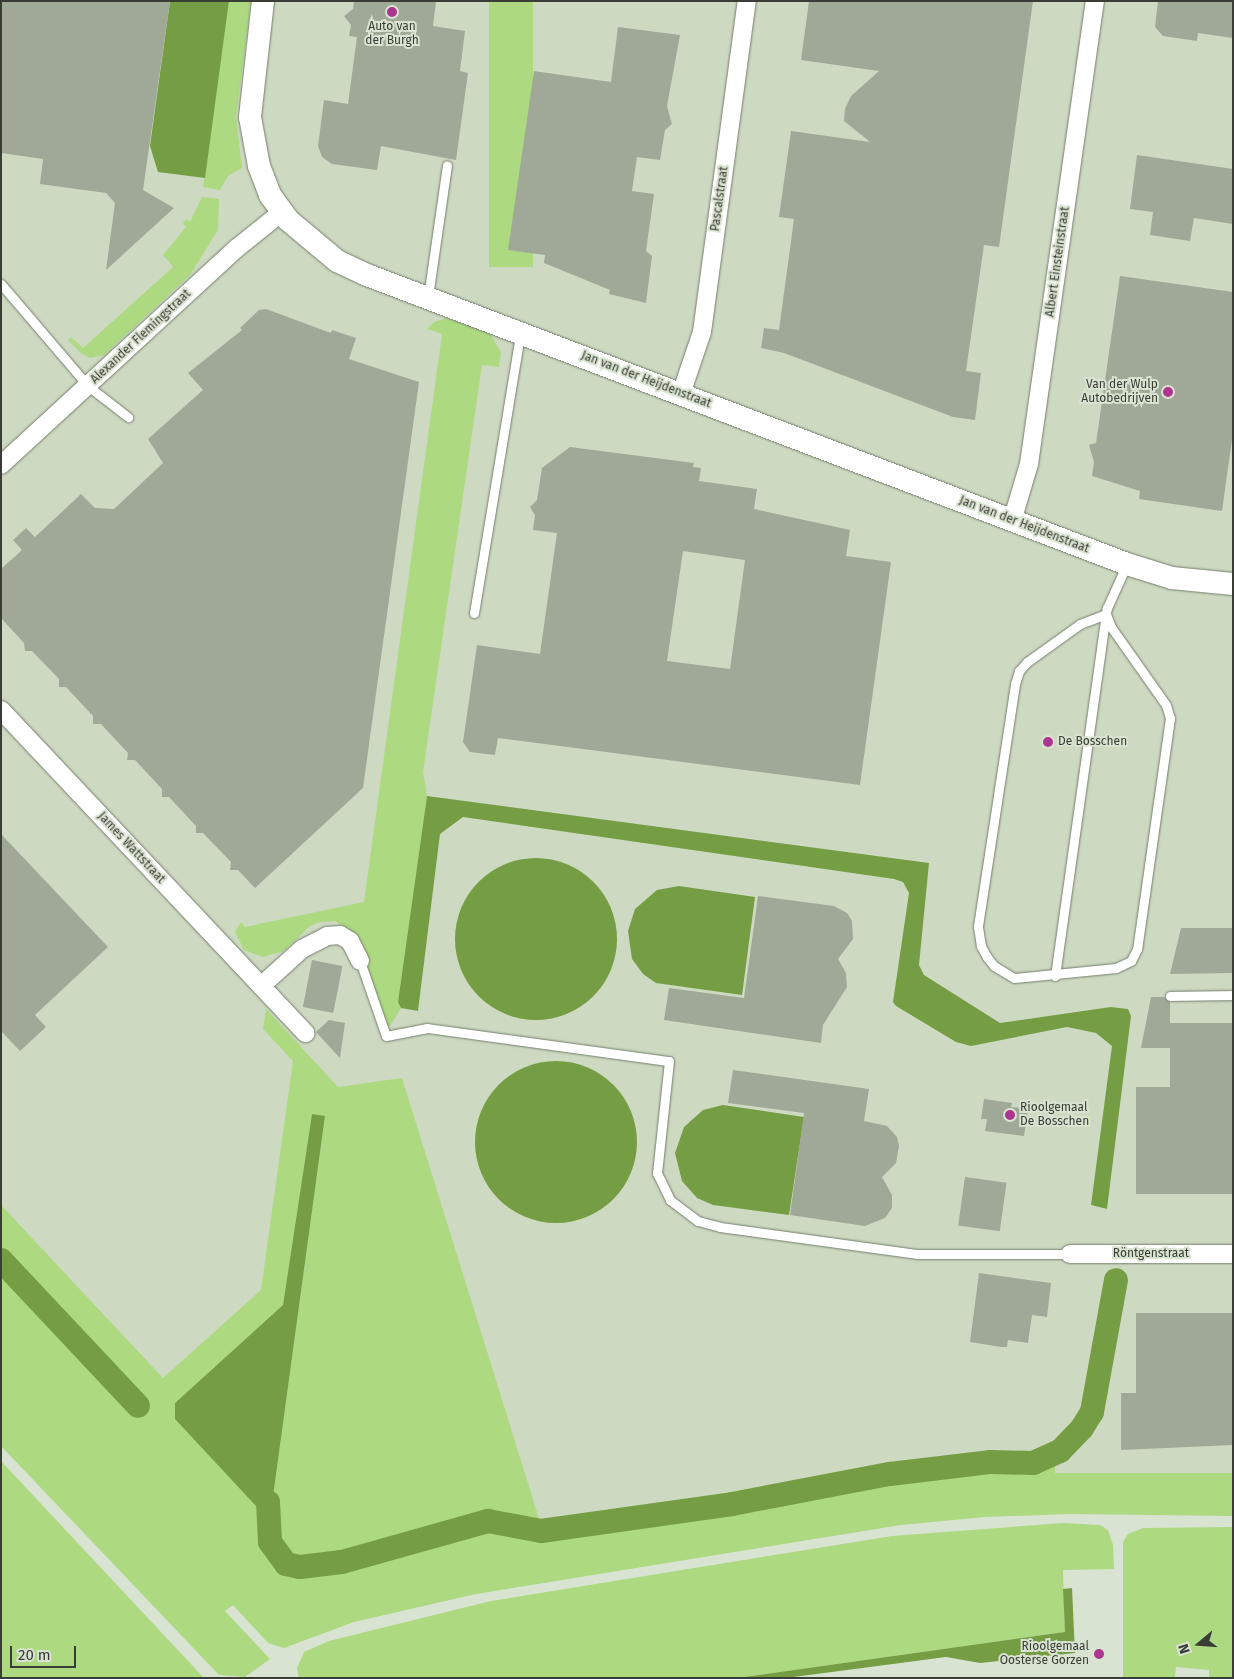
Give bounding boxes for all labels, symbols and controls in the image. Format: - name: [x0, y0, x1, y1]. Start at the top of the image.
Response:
- marker: Auto van der Burgh: [386, 6, 398, 18]
- place label: Auto van der Burgh: [365, 20, 419, 48]
- street label: Pascalstraat: [708, 166, 732, 232]
- street label: Albert Einsteinstraat: [1043, 206, 1073, 318]
- street label: Alexander Flemingstraat: [88, 287, 194, 387]
- street label: Jan van der Heijdenstraat: [579, 349, 713, 411]
- place label: Van der Wulp Autobedrijven: [1081, 378, 1158, 406]
- marker: Van der Wulp Autobedrijven: [1162, 386, 1174, 398]
- street label: Jan van der Heijdenstraat: [957, 494, 1091, 556]
- place label: De Bosschen: [1058, 735, 1127, 749]
- marker: De Bosschen: [1042, 736, 1054, 748]
- street label: James Wattstraat: [94, 809, 168, 887]
- place label: Rioolgemaal De Bosschen: [1020, 1101, 1089, 1129]
- marker: Rioolgemaal De Bosschen: [1004, 1109, 1016, 1121]
- street label: Röntgenstraat: [1113, 1247, 1189, 1261]
- north arrow: [1174, 1619, 1224, 1669]
- scale bar: [12, 1636, 79, 1668]
- place label: Rioolgemaal Oosterse Gorzen: [1000, 1640, 1089, 1668]
- text: N: [1175, 1642, 1194, 1656]
- text: 20 m: [18, 1646, 51, 1664]
- marker: Rioolgemaal Oosterse Gorzen: [1093, 1648, 1105, 1660]

